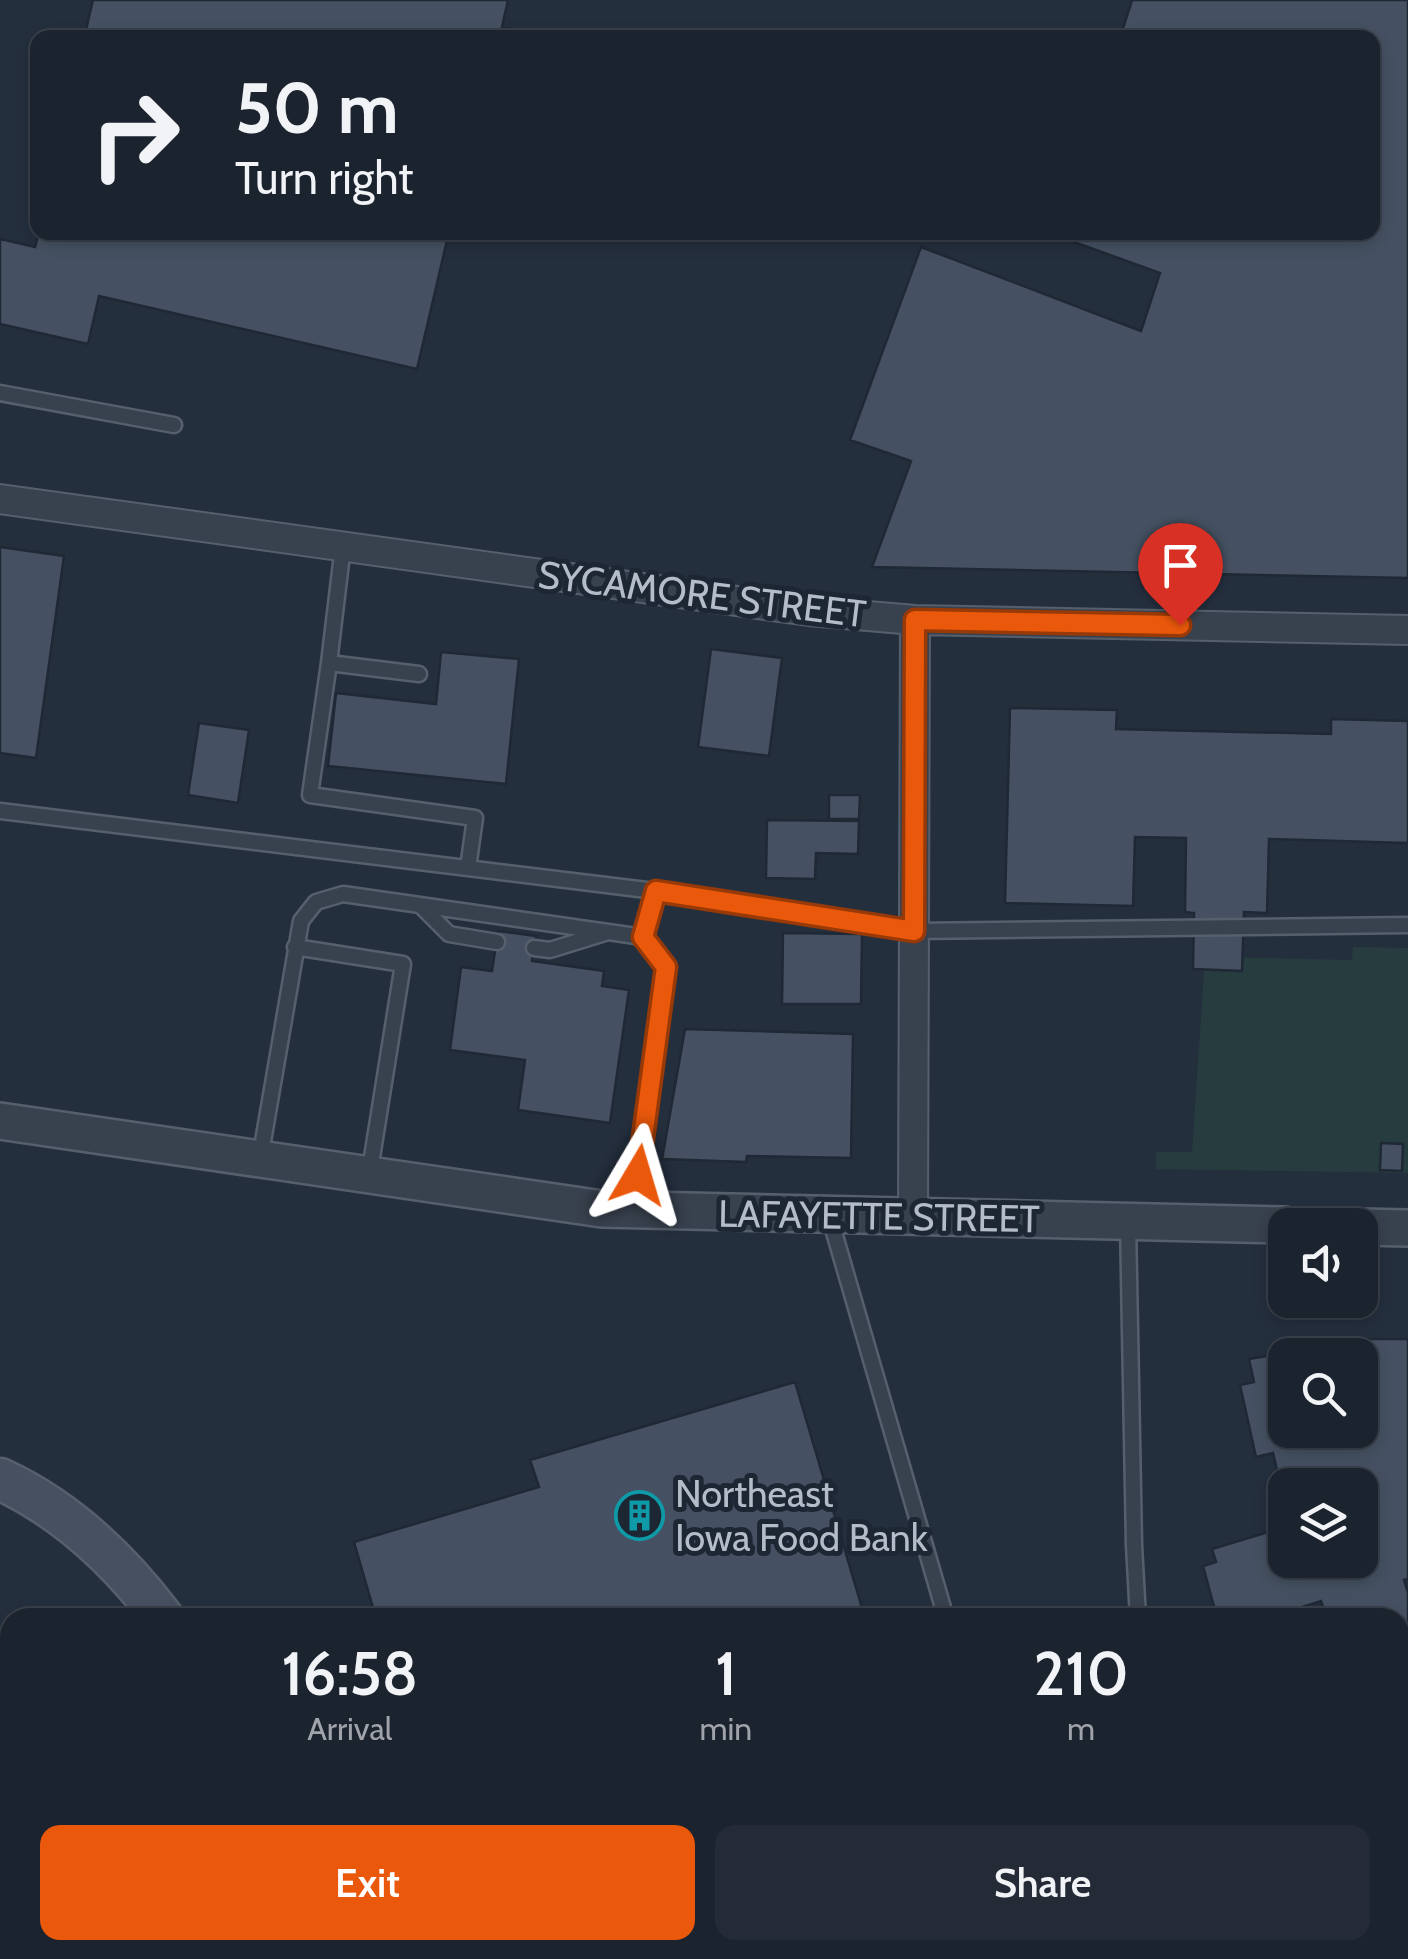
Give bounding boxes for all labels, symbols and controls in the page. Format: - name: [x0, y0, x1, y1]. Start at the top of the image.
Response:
- text: 50 m: [235, 65, 399, 151]
- icon: right: [70, 70, 200, 200]
- text: Turn right: [235, 151, 414, 205]
- pin: [1138, 523, 1223, 626]
- icon: arrive: [1153, 538, 1208, 593]
- street label: SYCAMORE STREET: [535, 551, 869, 637]
- position arrow: [586, 1123, 690, 1227]
- street label: LAFAYETTE STREET: [718, 1190, 1040, 1242]
- map controls: [1268, 1208, 1378, 1578]
- button: sound: [1268, 1208, 1378, 1318]
- button: search: [1268, 1338, 1378, 1448]
- button: layers: [1268, 1468, 1378, 1578]
- place label: Northeast Iowa Food Bank: [675, 1470, 928, 1561]
- building icon: Northeast Iowa Food Bank: [614, 1489, 666, 1541]
- text: 16:58: [281, 1637, 418, 1710]
- text: 1: [715, 1637, 736, 1710]
- text: 210: [1034, 1637, 1129, 1710]
- text: Arrival: [307, 1709, 392, 1748]
- text: min: [699, 1709, 752, 1748]
- text: m: [1067, 1709, 1095, 1748]
- button: Exit: [40, 1825, 695, 1940]
- button: Share: [715, 1825, 1370, 1940]

